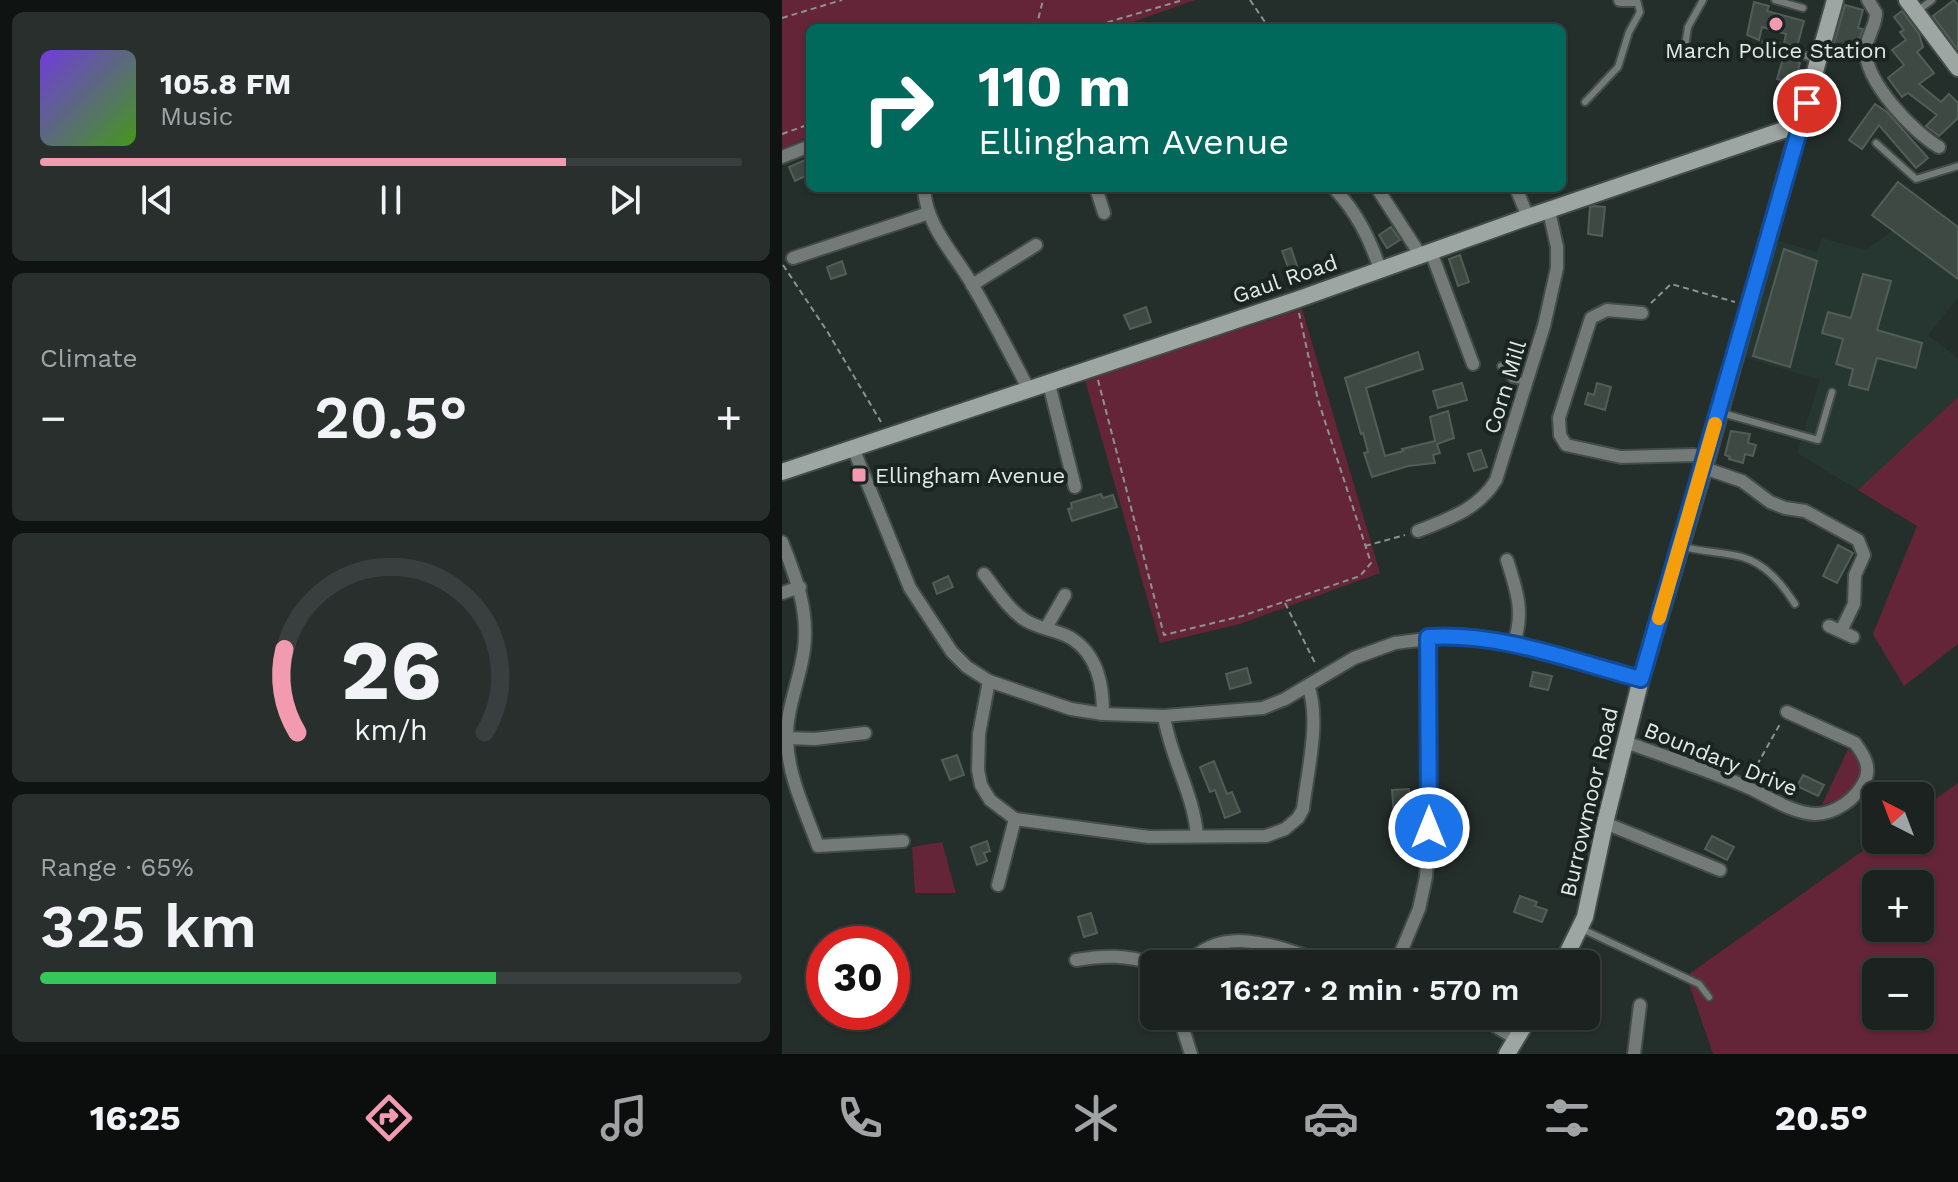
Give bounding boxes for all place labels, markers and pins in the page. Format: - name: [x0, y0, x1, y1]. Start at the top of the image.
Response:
- marker: March Police Station: [1767, 15, 1785, 33]
- place label: March Police Station: [1665, 38, 1887, 63]
- pin: [1773, 69, 1841, 137]
- place label: Ellingham Avenue: [875, 463, 1065, 488]
- marker: Ellingham Avenue: [850, 466, 868, 484]

